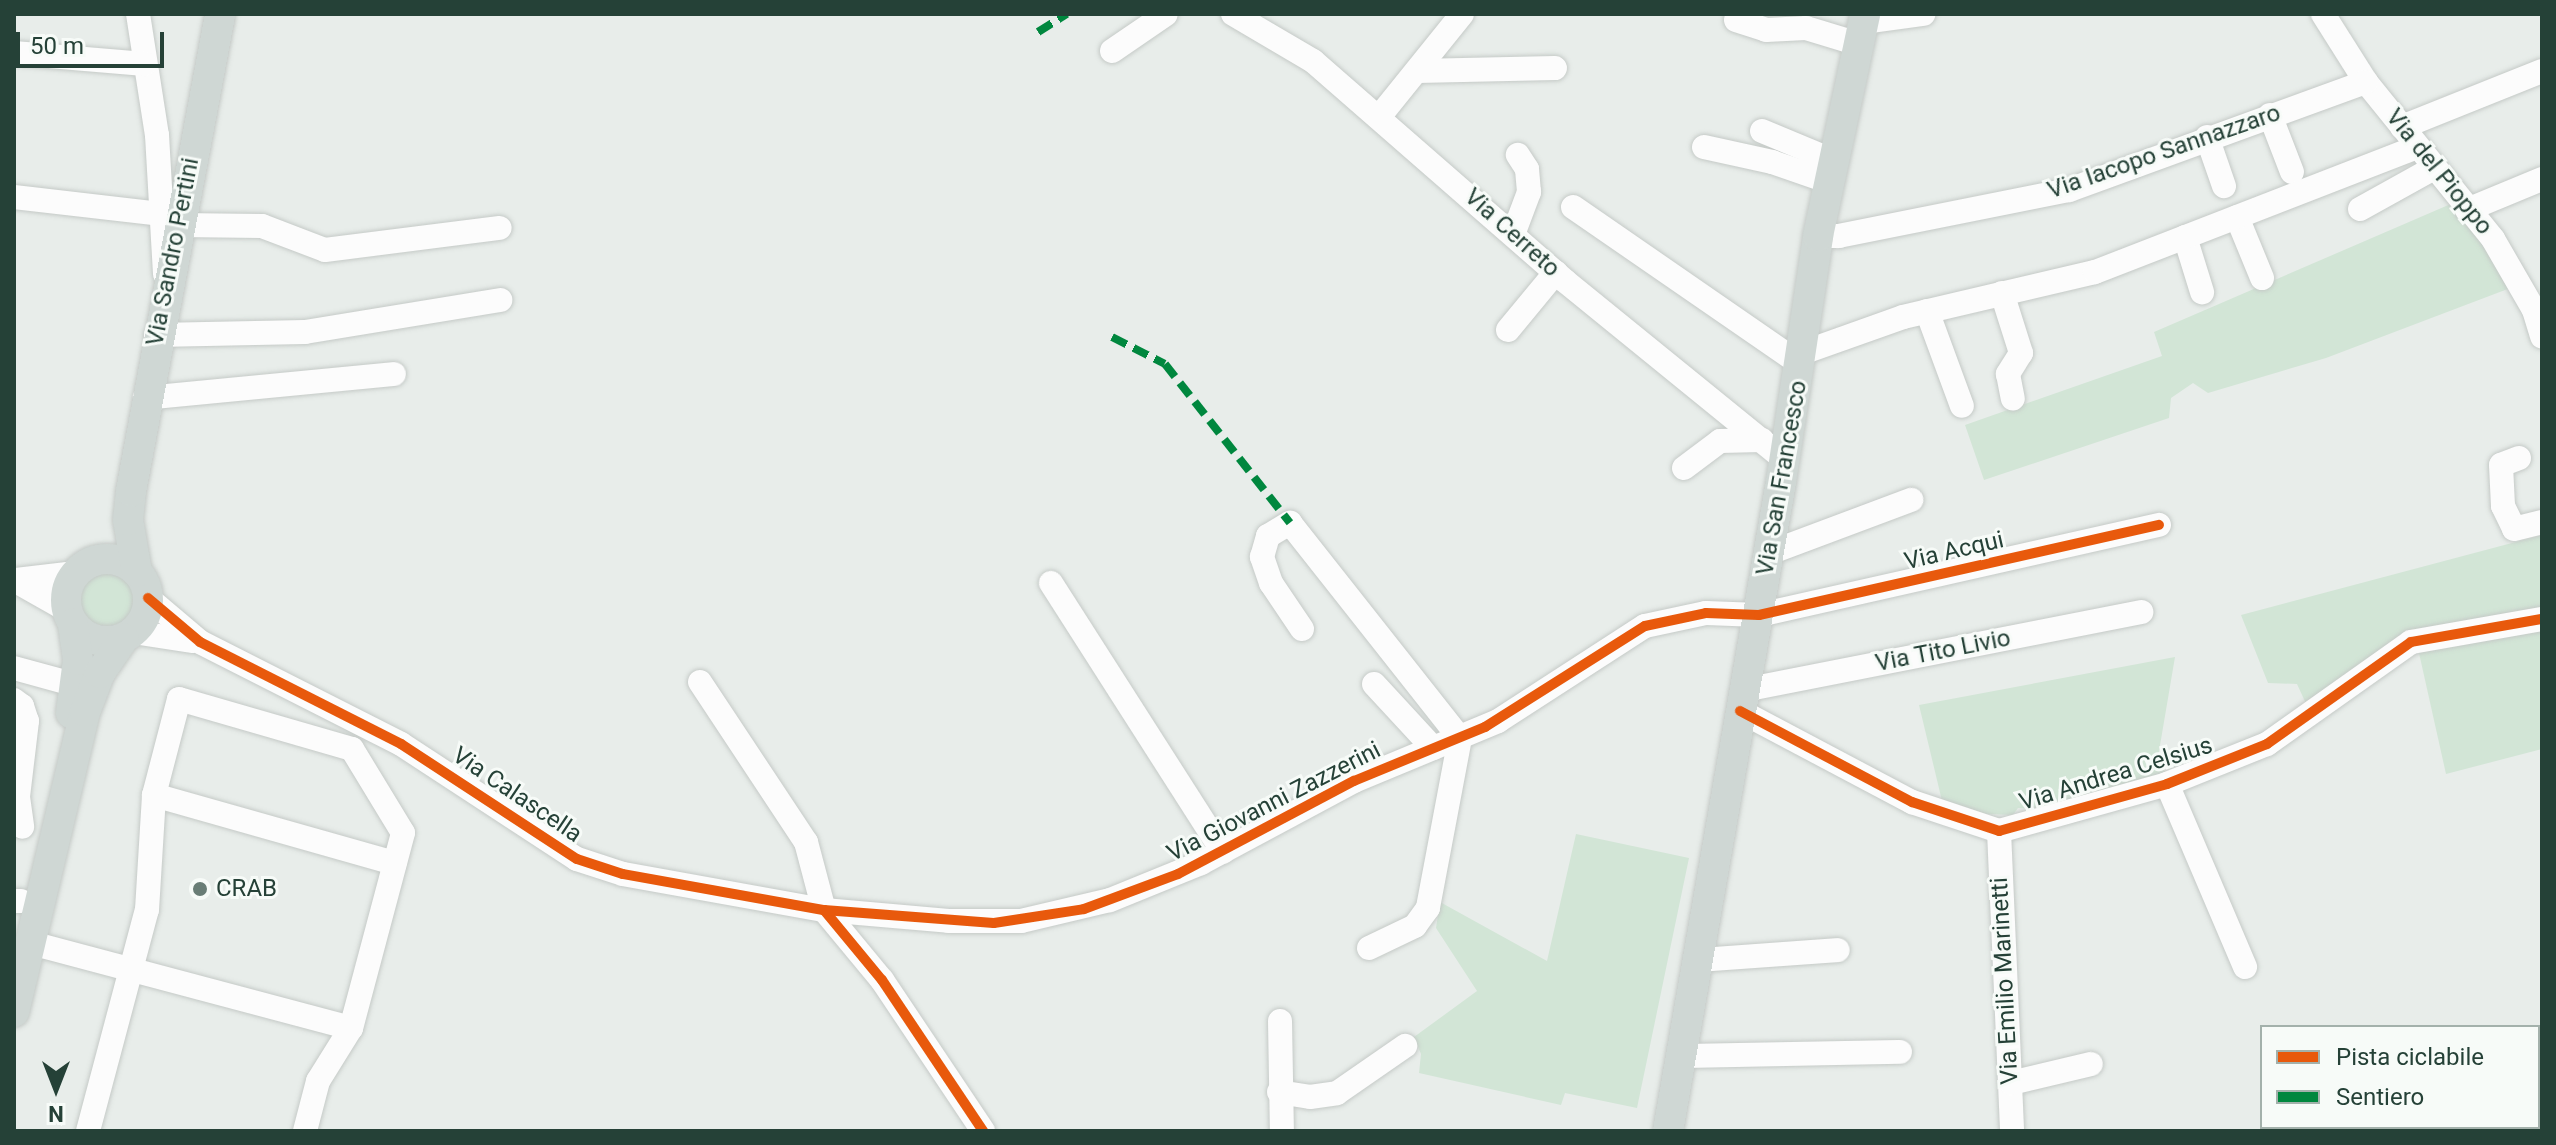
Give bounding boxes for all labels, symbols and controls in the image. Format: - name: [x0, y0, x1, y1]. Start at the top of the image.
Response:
- scale bar: [20, 16, 168, 66]
- text: 50 m: [30, 32, 84, 60]
- street label: Via Iacopo Sannazzaro: [2044, 99, 2284, 205]
- street label: Via del Pioppo: [2380, 103, 2498, 241]
- street label: Via Sandro Pertini: [141, 156, 205, 348]
- street label: Via Cerreto: [1458, 183, 1566, 283]
- street label: Via San Francesco: [1751, 378, 1813, 578]
- street label: Via Acqui: [1902, 526, 2006, 576]
- street label: Via Tito Livio: [1873, 624, 2013, 678]
- street label: Via Andrea Celsius: [2016, 731, 2216, 817]
- street label: Via Giovanni Zazzerini: [1163, 736, 1385, 868]
- street label: Via Calascella: [447, 741, 587, 849]
- place label: CRAB: [216, 875, 277, 903]
- street label: Via Emilio Marinetti: [1985, 877, 2025, 1085]
- marker: CRAB: [191, 880, 209, 898]
- legend: [2260, 1025, 2540, 1129]
- text: Pista ciclabile: [2336, 1043, 2484, 1071]
- north arrow: [16, 1049, 96, 1129]
- text: Sentiero: [2336, 1083, 2424, 1111]
- text: N: [48, 1101, 64, 1126]

